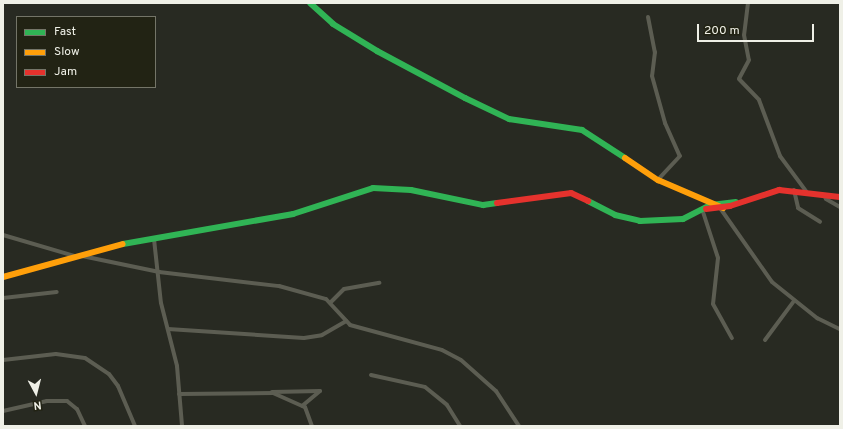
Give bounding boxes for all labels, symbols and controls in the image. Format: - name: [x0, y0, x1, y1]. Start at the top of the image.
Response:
- legend: [16, 16, 156, 88]
- scale bar: [699, 16, 816, 42]
- text: 200 m: [704, 23, 740, 39]
- text: Fast: [54, 24, 76, 40]
- text: Slow: [54, 44, 80, 60]
- text: Jam: [54, 64, 77, 80]
- north arrow: [16, 373, 56, 413]
- text: N: [33, 397, 42, 412]

